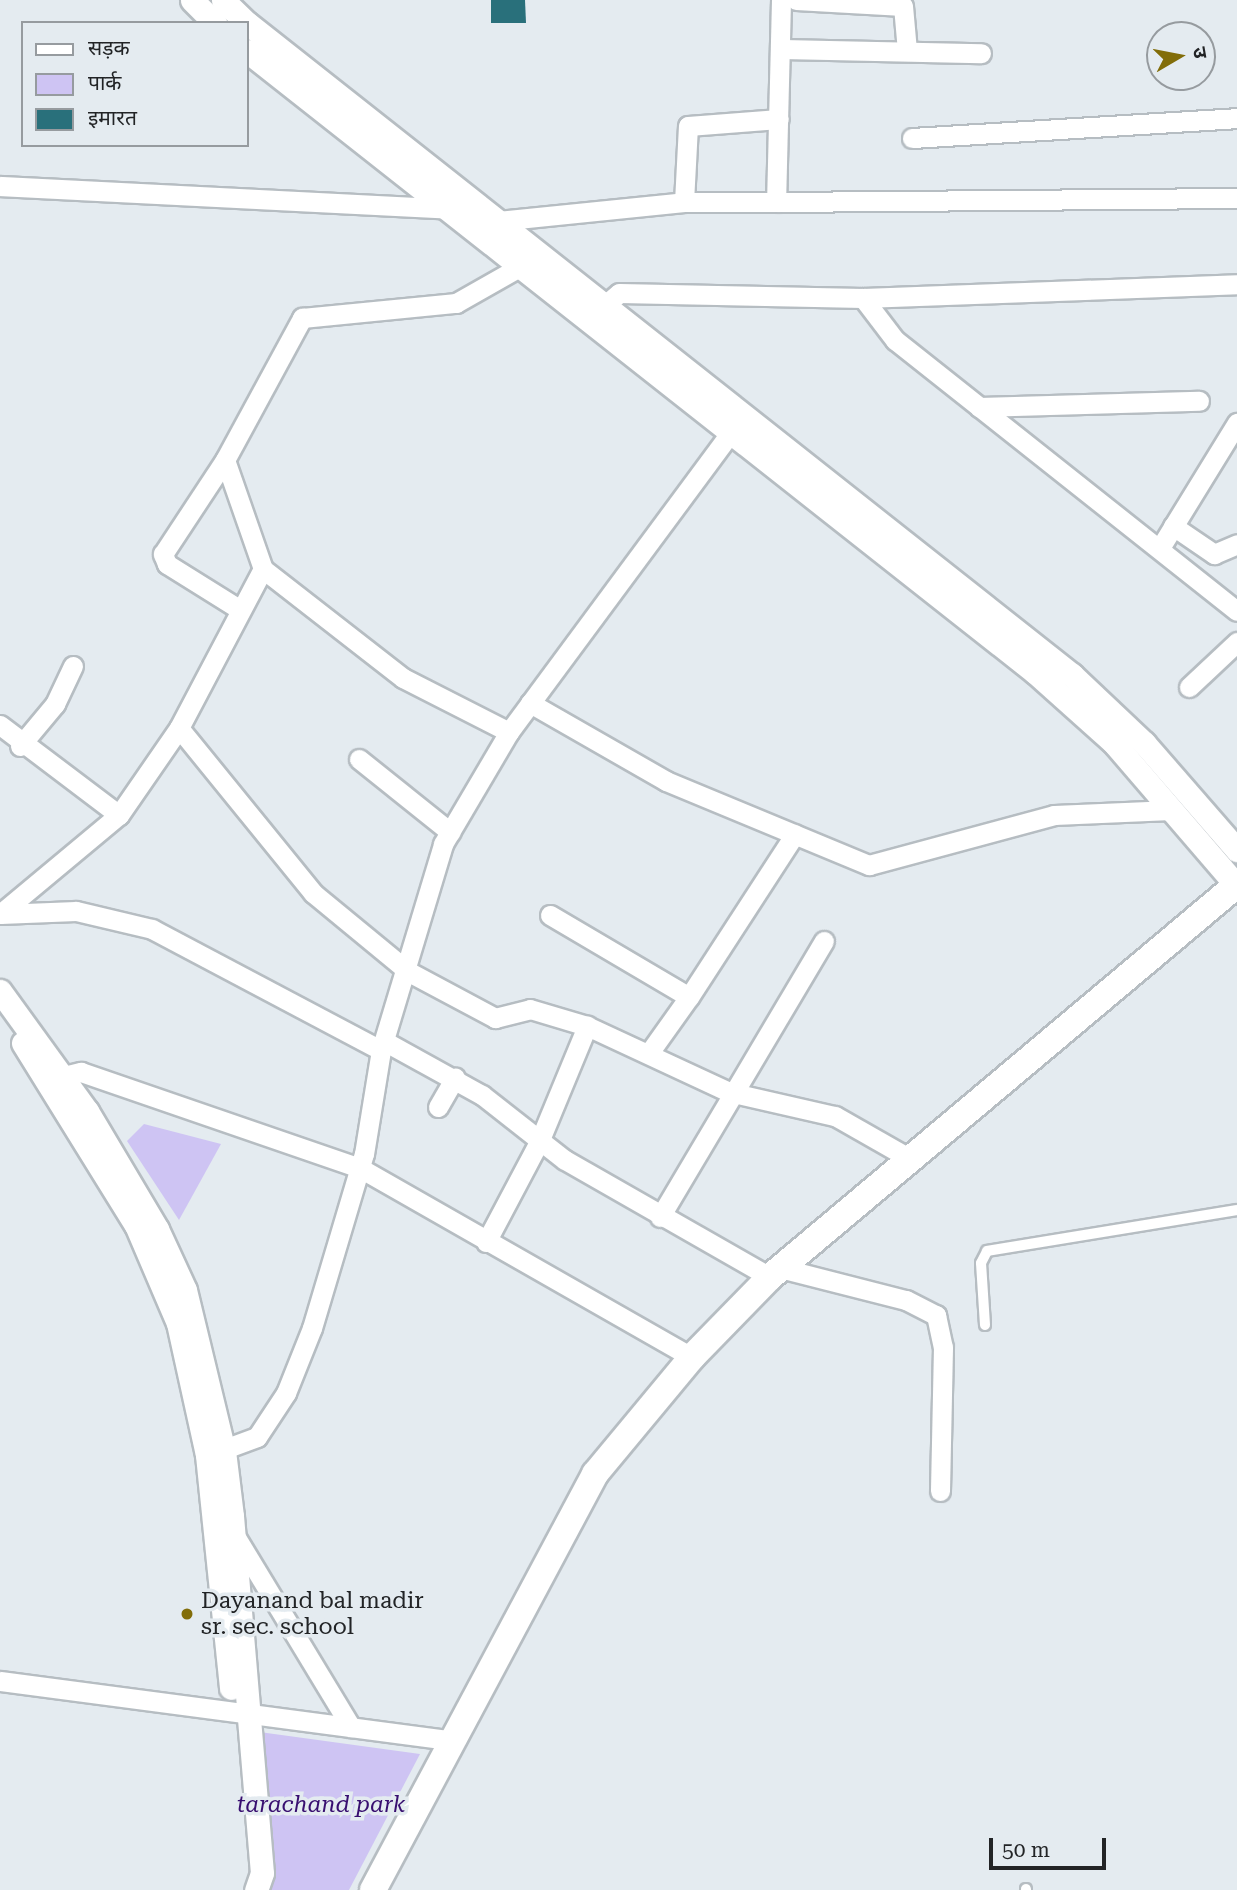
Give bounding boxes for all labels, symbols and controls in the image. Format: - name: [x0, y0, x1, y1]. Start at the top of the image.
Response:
- legend: [21, 21, 248, 147]
- north arrow: [1146, 21, 1216, 91]
- text: सड़क: [88, 36, 130, 60]
- text: उ: [1188, 45, 1212, 60]
- text: पार्क: [88, 71, 122, 95]
- text: इमारत: [88, 106, 137, 130]
- place label: Dayanand bal madir sr. sec. school: [201, 1587, 424, 1641]
- marker: Dayanand bal madir sr. sec. school: [179, 1606, 195, 1622]
- park label: tarachand park: [237, 1791, 405, 1819]
- scale bar: [992, 1824, 1109, 1868]
- text: 50 m: [1002, 1838, 1050, 1862]

